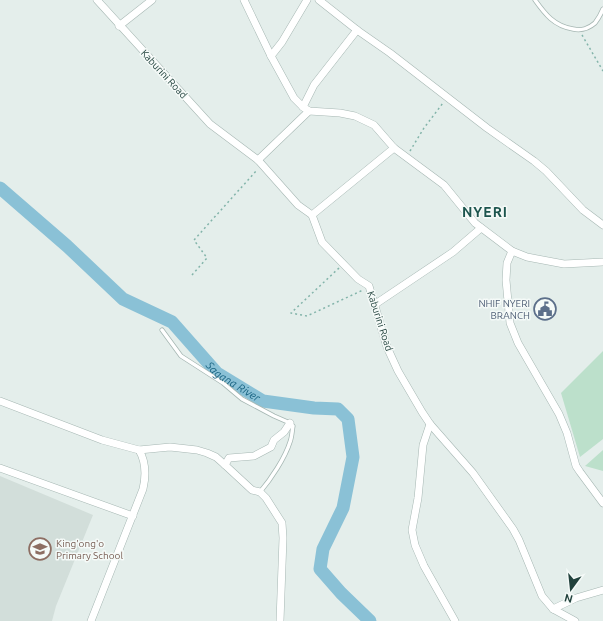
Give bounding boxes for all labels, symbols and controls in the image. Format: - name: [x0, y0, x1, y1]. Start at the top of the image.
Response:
- street label: Kaburini Road: [139, 47, 189, 101]
- district label: NYERI: [462, 204, 508, 220]
- street label: Kaburini Road: [365, 290, 395, 353]
- public building icon: NHIF NYERI BRANCH: [532, 296, 558, 322]
- place label: NHIF NYERI BRANCH: [478, 298, 530, 321]
- water label: Sagana River: [203, 358, 263, 404]
- school or university icon: King'ong'o Primary School: [27, 536, 53, 562]
- place label: King'ong'o Primary School: [56, 538, 123, 561]
- north arrow: [551, 569, 591, 609]
- text: N: [563, 592, 574, 606]

